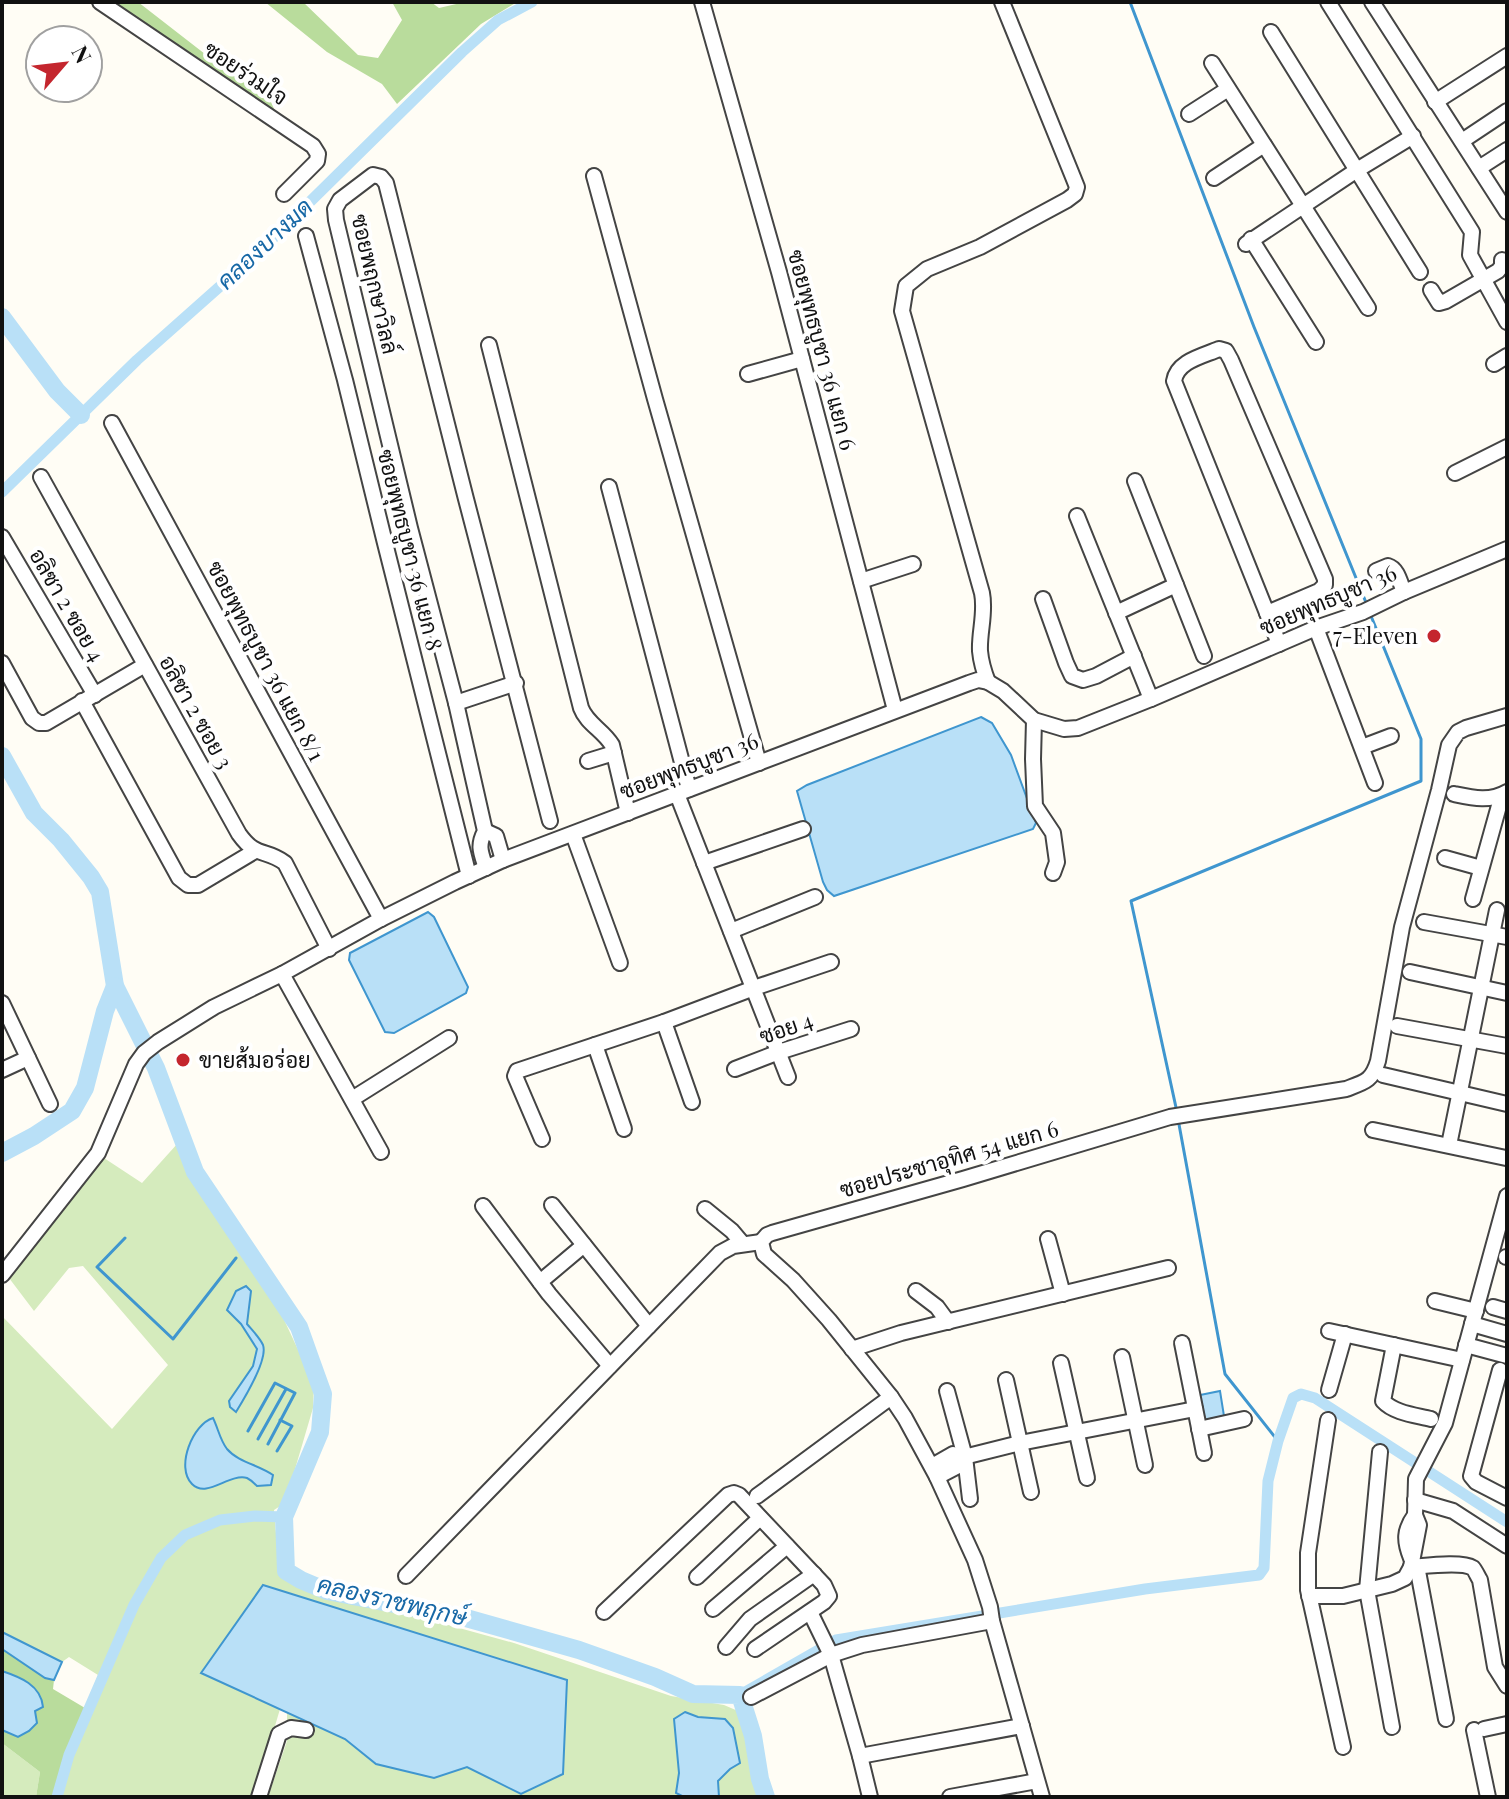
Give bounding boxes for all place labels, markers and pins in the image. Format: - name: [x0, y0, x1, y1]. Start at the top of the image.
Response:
- place label: 7-Eleven: [1333, 620, 1418, 650]
- marker: 7-Eleven: [1425, 627, 1443, 645]
- place label: ขายส้มอร่อย: [199, 1044, 311, 1074]
- marker: ขายส้มอร่อย: [174, 1051, 192, 1069]

